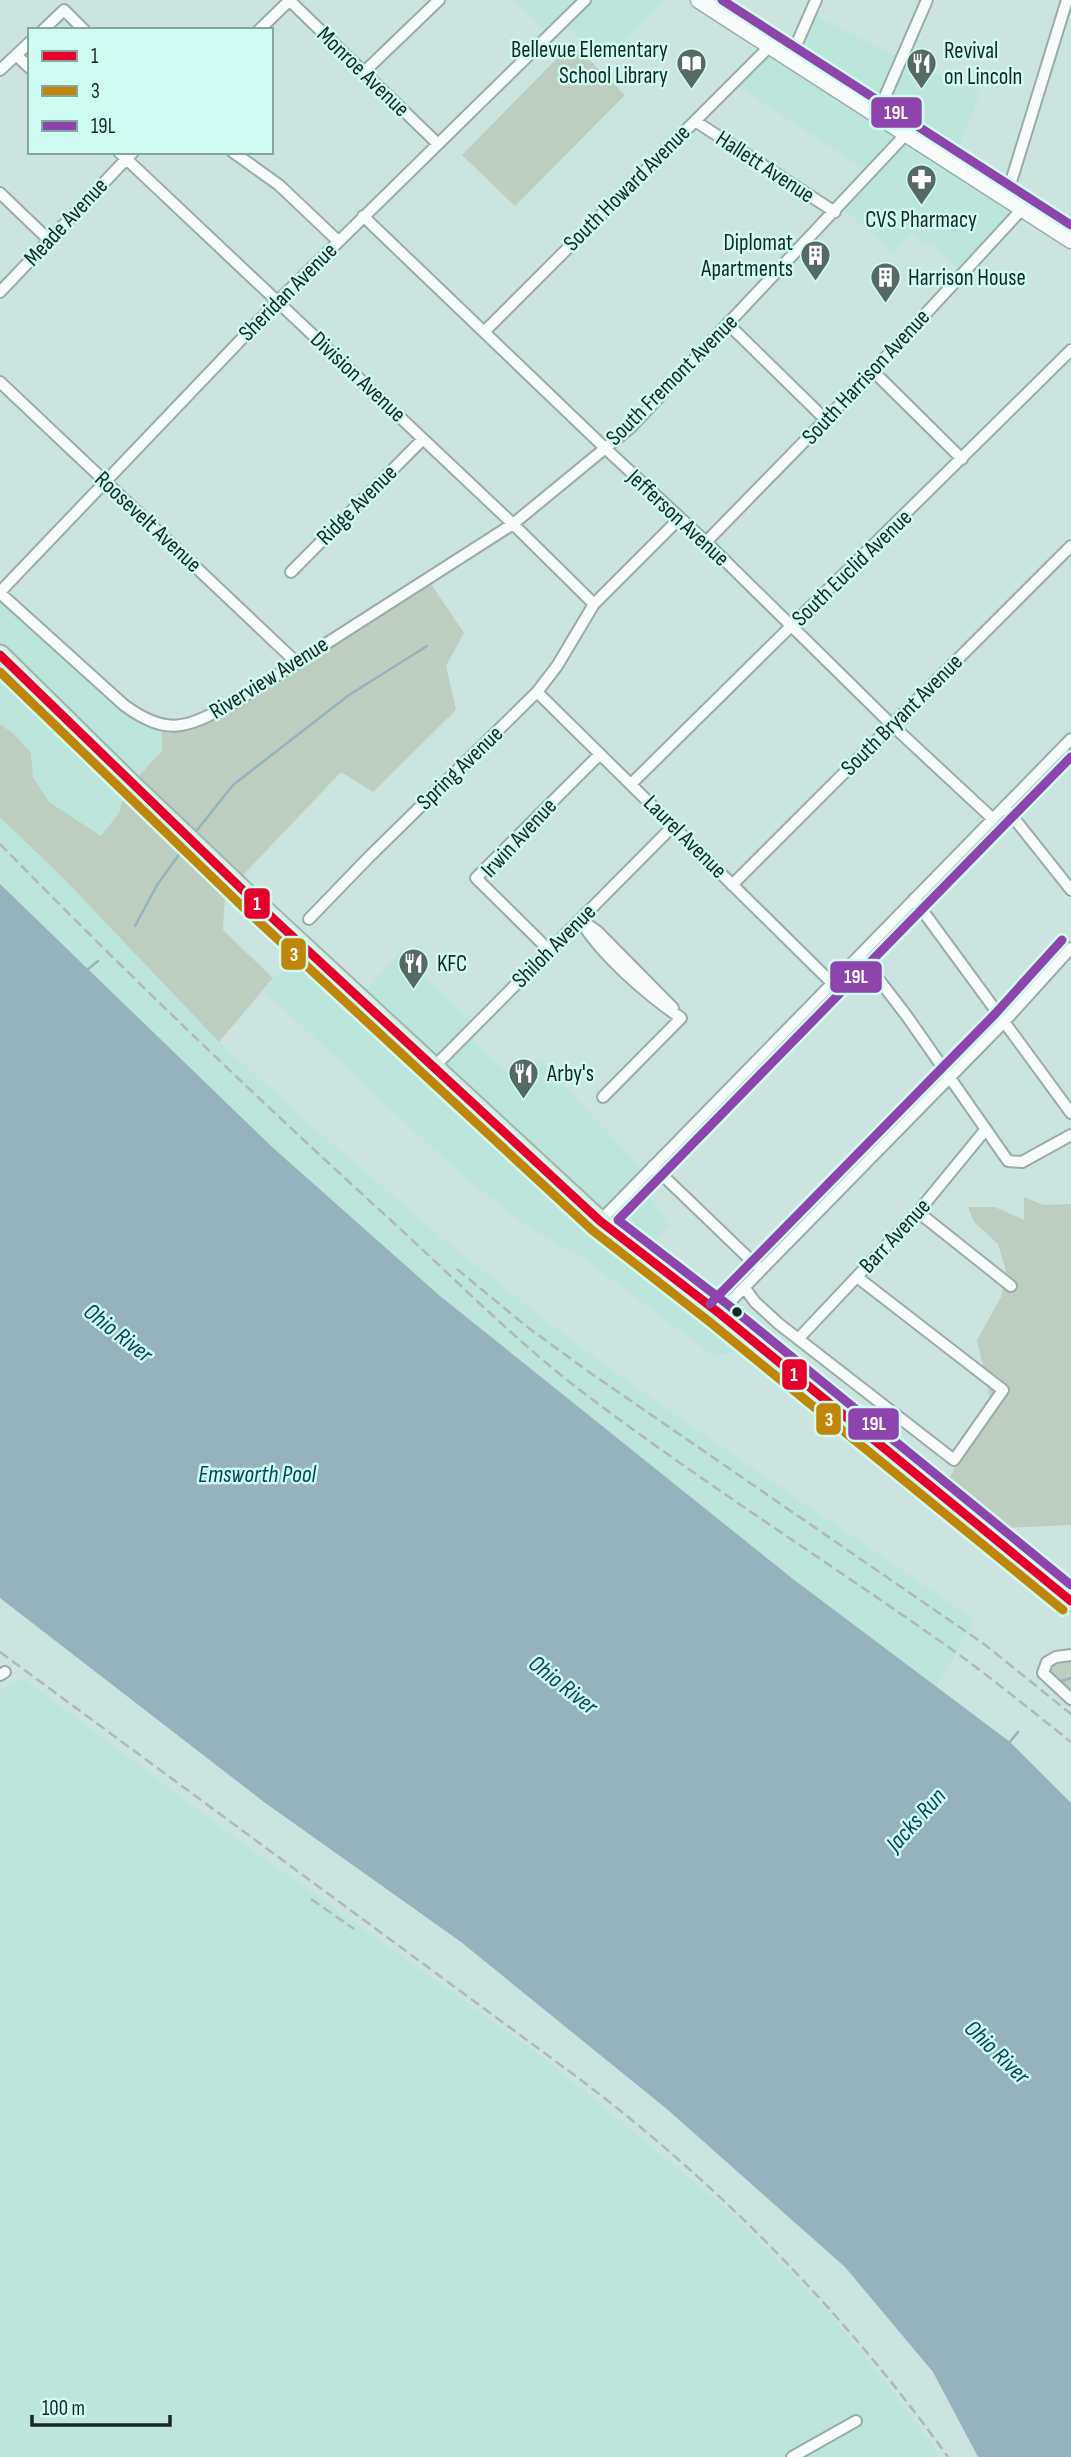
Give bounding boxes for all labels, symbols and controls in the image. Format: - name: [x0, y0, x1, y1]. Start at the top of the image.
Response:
- street label: Monroe Avenue: [311, 21, 415, 123]
- legend: [28, 28, 273, 154]
- place label: Bellevue Elementary School Library: [511, 36, 668, 90]
- place label: Revival on Lincoln: [944, 37, 1022, 91]
- text: 1: [91, 44, 99, 69]
- library icon: Bellevue Elementary School Library: [674, 46, 708, 90]
- restaurant icon: Revival on Lincoln: [904, 47, 938, 91]
- text: 3: [91, 79, 100, 104]
- line badge: 19L: [870, 96, 923, 129]
- text: 19L: [884, 102, 908, 125]
- text: 19L: [91, 114, 116, 139]
- street label: South Howard Avenue: [558, 119, 696, 257]
- street label: Hallett Avenue: [710, 125, 820, 209]
- pharmacy icon: CVS Pharmacy: [904, 162, 938, 206]
- street label: Meade Avenue: [18, 172, 114, 272]
- place label: CVS Pharmacy: [865, 206, 977, 234]
- place label: Diplomat Apartments: [700, 229, 793, 283]
- street label: Sheridan Avenue: [233, 237, 343, 347]
- building icon: Diplomat Apartments: [799, 239, 833, 283]
- building icon: Harrison House: [868, 261, 902, 305]
- place label: Harrison House: [908, 264, 1026, 292]
- street label: South Harrison Avenue: [796, 303, 936, 451]
- street label: South Fremont Avenue: [600, 308, 744, 452]
- street label: Division Avenue: [304, 326, 412, 428]
- street label: Ridge Avenue: [311, 459, 403, 551]
- street label: Jefferson Avenue: [620, 463, 735, 572]
- street label: Roosevelt Avenue: [89, 465, 207, 579]
- street label: South Euclid Avenue: [786, 504, 918, 632]
- street label: Riverview Avenue: [204, 630, 334, 726]
- street label: South Bryant Avenue: [835, 648, 969, 782]
- street label: Spring Avenue: [411, 720, 509, 816]
- street label: Laurel Avenue: [637, 789, 733, 885]
- street label: Irwin Avenue: [475, 792, 563, 884]
- line badge: 1: [243, 887, 271, 920]
- text: 1: [253, 893, 261, 916]
- street label: Shiloh Avenue: [506, 898, 602, 994]
- line badge: 3: [280, 937, 307, 971]
- text: 3: [290, 944, 298, 967]
- restaurant icon: KFC: [397, 947, 431, 991]
- place label: KFC: [437, 950, 467, 978]
- line badge: 19L: [829, 960, 883, 994]
- text: 19L: [844, 966, 868, 989]
- restaurant icon: Arby's: [507, 1057, 541, 1101]
- place label: Arby's: [546, 1060, 594, 1088]
- street label: Barr Avenue: [853, 1193, 937, 1279]
- water label: Ohio River: [78, 1297, 159, 1370]
- unlabelled marker: [730, 1305, 744, 1319]
- line badge: 1: [781, 1358, 808, 1391]
- text: 1: [790, 1364, 798, 1387]
- line badge: 3: [815, 1402, 842, 1436]
- line badge: 19L: [847, 1407, 900, 1441]
- text: 3: [825, 1409, 833, 1432]
- text: 19L: [862, 1413, 886, 1436]
- water label: Emsworth Pool: [198, 1460, 316, 1489]
- water label: Ohio River: [523, 1649, 604, 1722]
- water label: Jacks Run: [879, 1782, 952, 1859]
- water label: Ohio River: [958, 2014, 1037, 2091]
- scale bar: [32, 2384, 170, 2428]
- text: 100 m: [42, 2396, 85, 2421]

